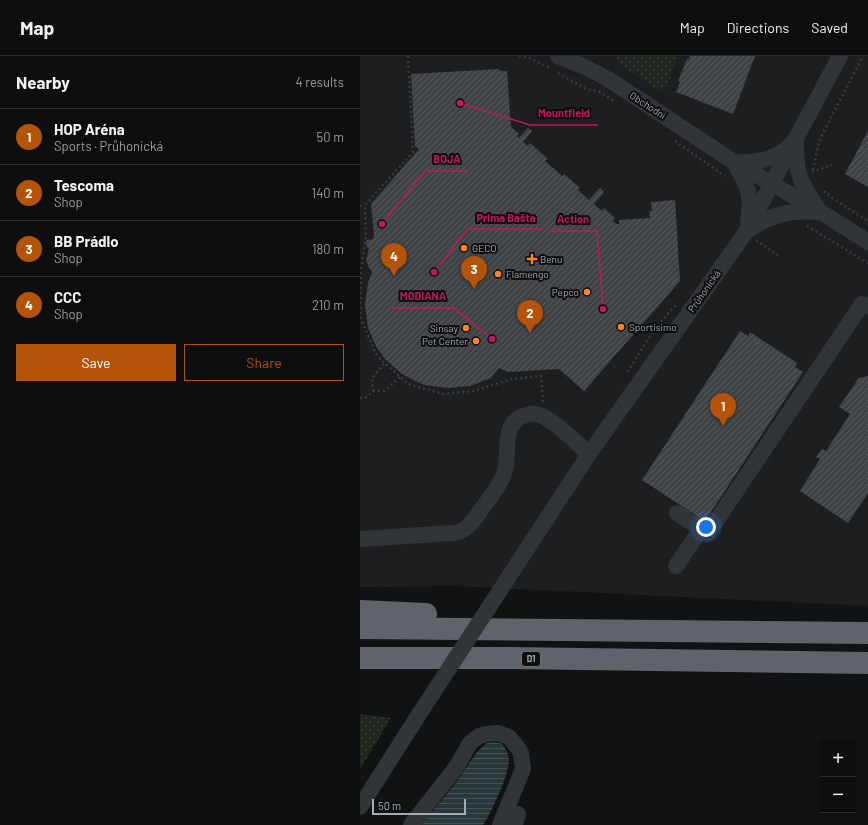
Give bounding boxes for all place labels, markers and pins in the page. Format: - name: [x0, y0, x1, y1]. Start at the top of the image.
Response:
- callout: Mountfield: [530, 102, 598, 125]
- callout: BOJA: [425, 148, 468, 171]
- callout: Prima Bašta: [468, 206, 543, 229]
- callout: Action: [549, 208, 597, 231]
- place label: GECO: [472, 242, 496, 254]
- pin: 4: [381, 243, 407, 276]
- marker: GECO: [459, 243, 469, 253]
- place label: Benu: [540, 253, 562, 265]
- marker: Benu: [527, 254, 537, 264]
- pin: 3: [461, 256, 487, 289]
- place label: Flamengo: [506, 268, 549, 280]
- marker: Flamengo: [493, 269, 503, 279]
- callout: MODIANA: [392, 285, 454, 308]
- place label: Pepco: [552, 286, 579, 298]
- marker: Pepco: [582, 287, 592, 297]
- pin: 2: [517, 300, 543, 333]
- place label: Sportisimo: [629, 321, 677, 333]
- place label: Sinsay: [430, 322, 458, 334]
- marker: Sportisimo: [616, 322, 626, 332]
- marker: Sinsay: [461, 323, 471, 333]
- place label: Pet Center: [422, 335, 468, 347]
- marker: Pet Center: [471, 336, 481, 346]
- pin: 1: [710, 393, 736, 426]

